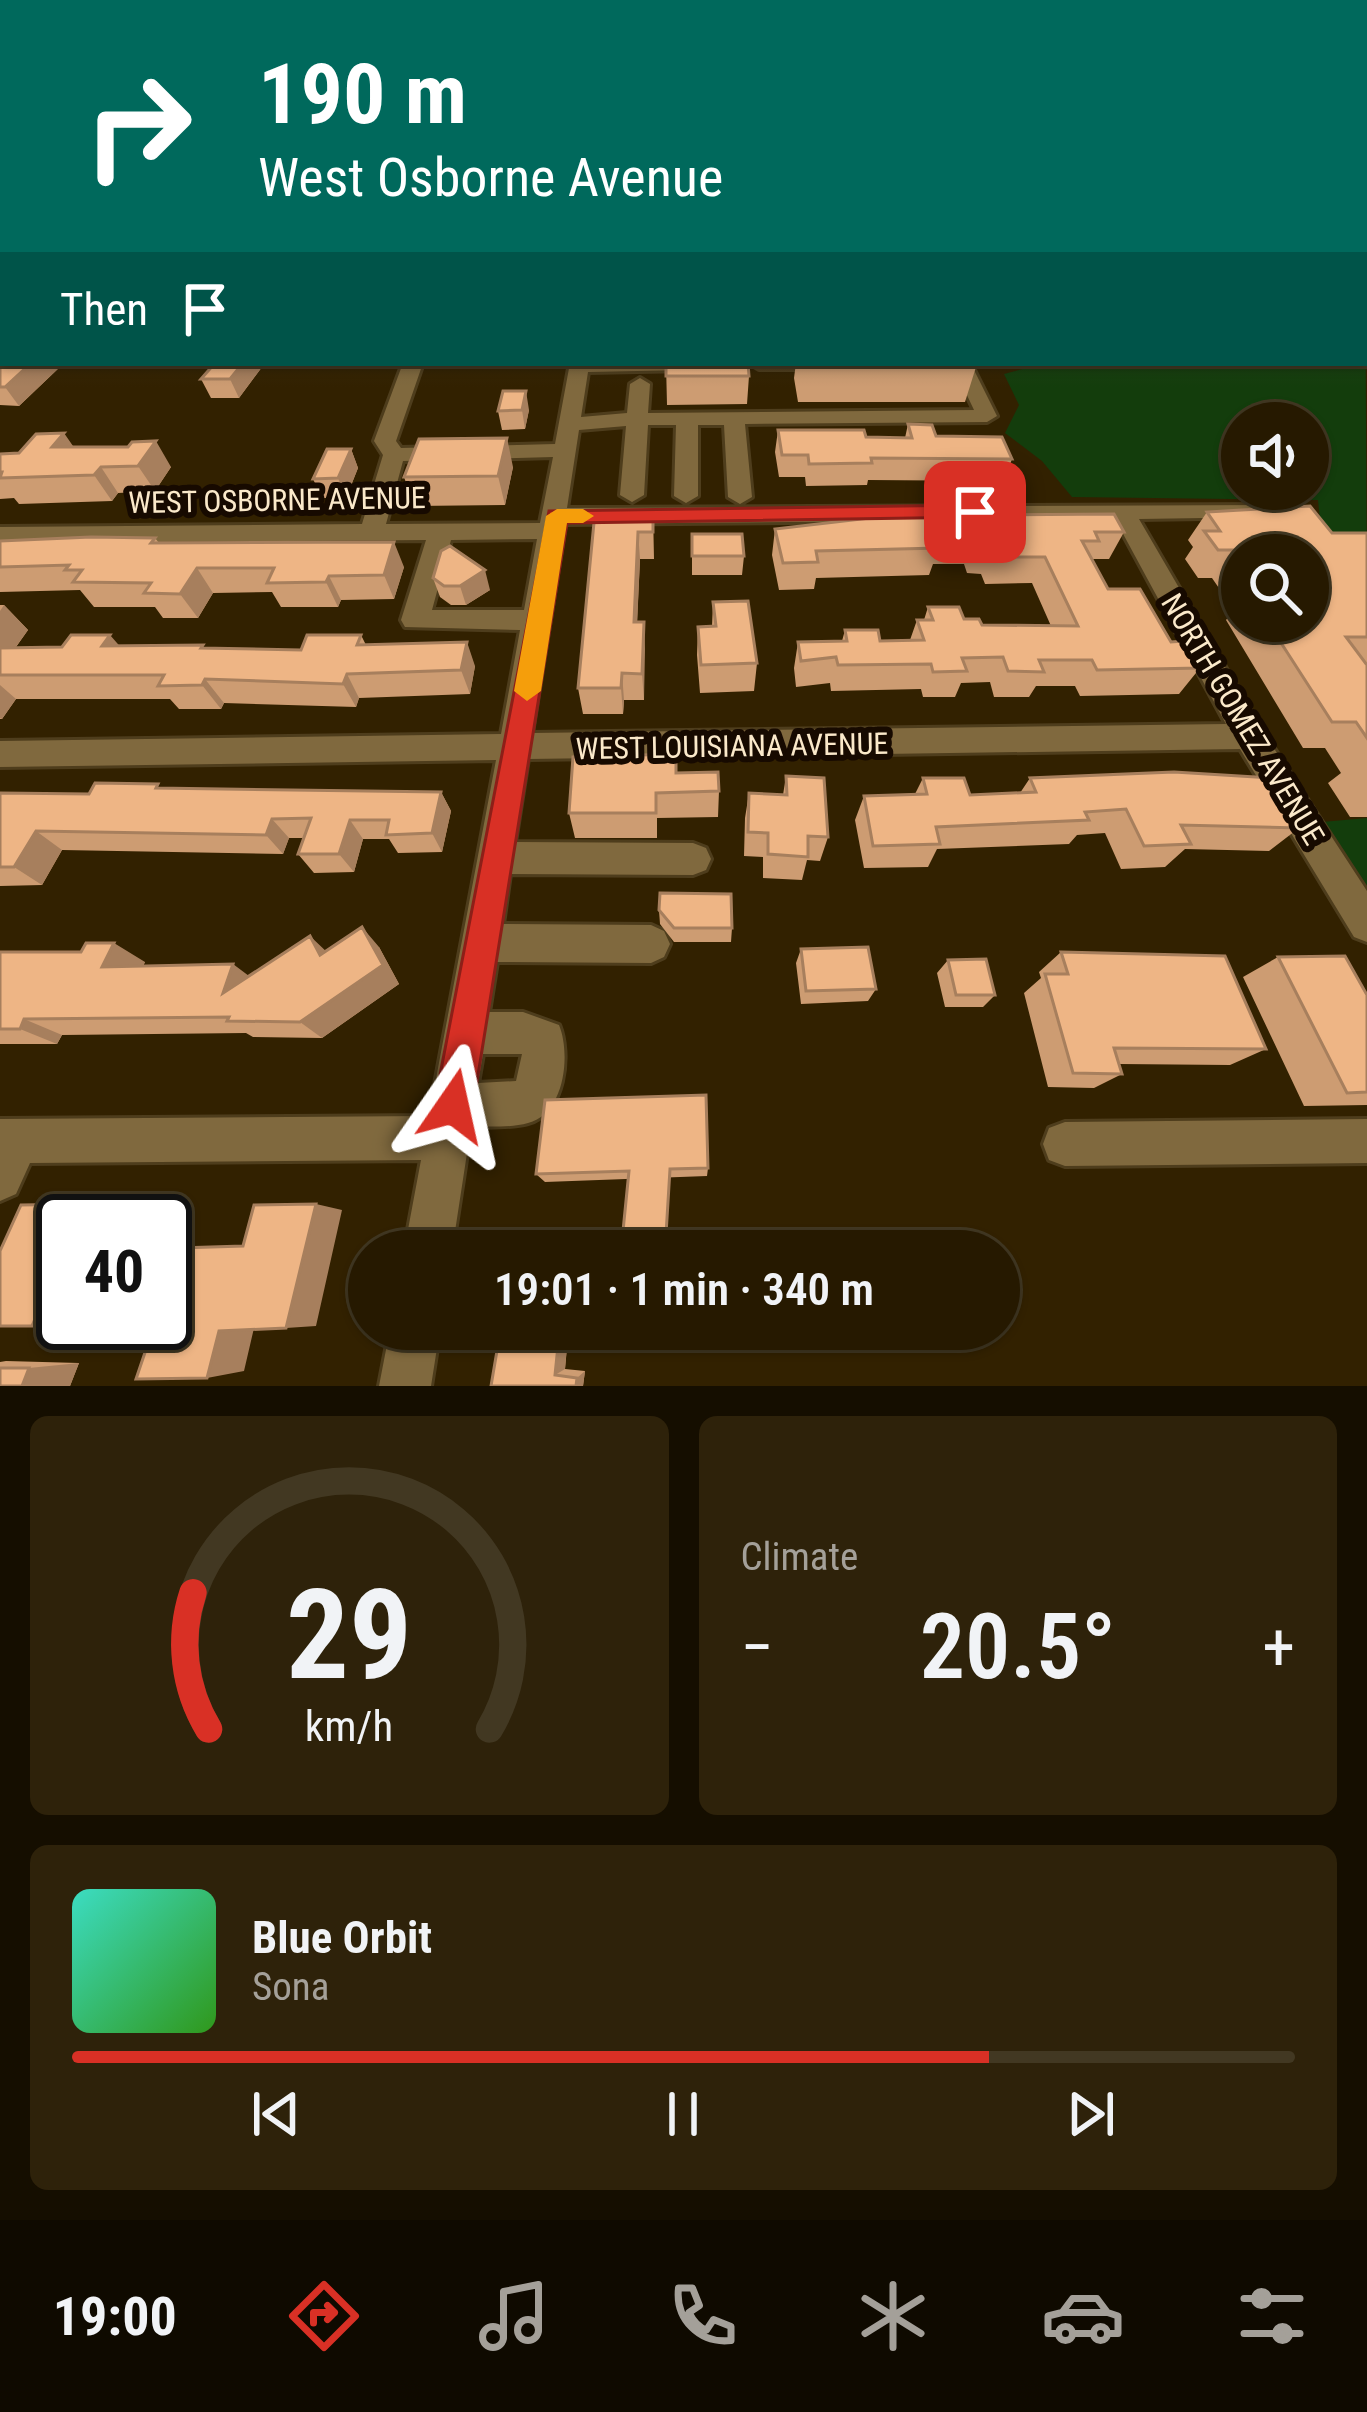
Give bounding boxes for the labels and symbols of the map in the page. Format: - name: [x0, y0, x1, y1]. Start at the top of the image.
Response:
- pin: [924, 461, 1026, 563]
- street label: WEST OSBORNE AVENUE: [128, 480, 426, 520]
- street label: NORTH GOMEZ AVENUE: [1154, 587, 1332, 851]
- street label: WEST LOUISIANA AVENUE: [575, 726, 889, 766]
- position arrow: [390, 1043, 516, 1169]
- speed limit sign: 40: [36, 1194, 192, 1350]

